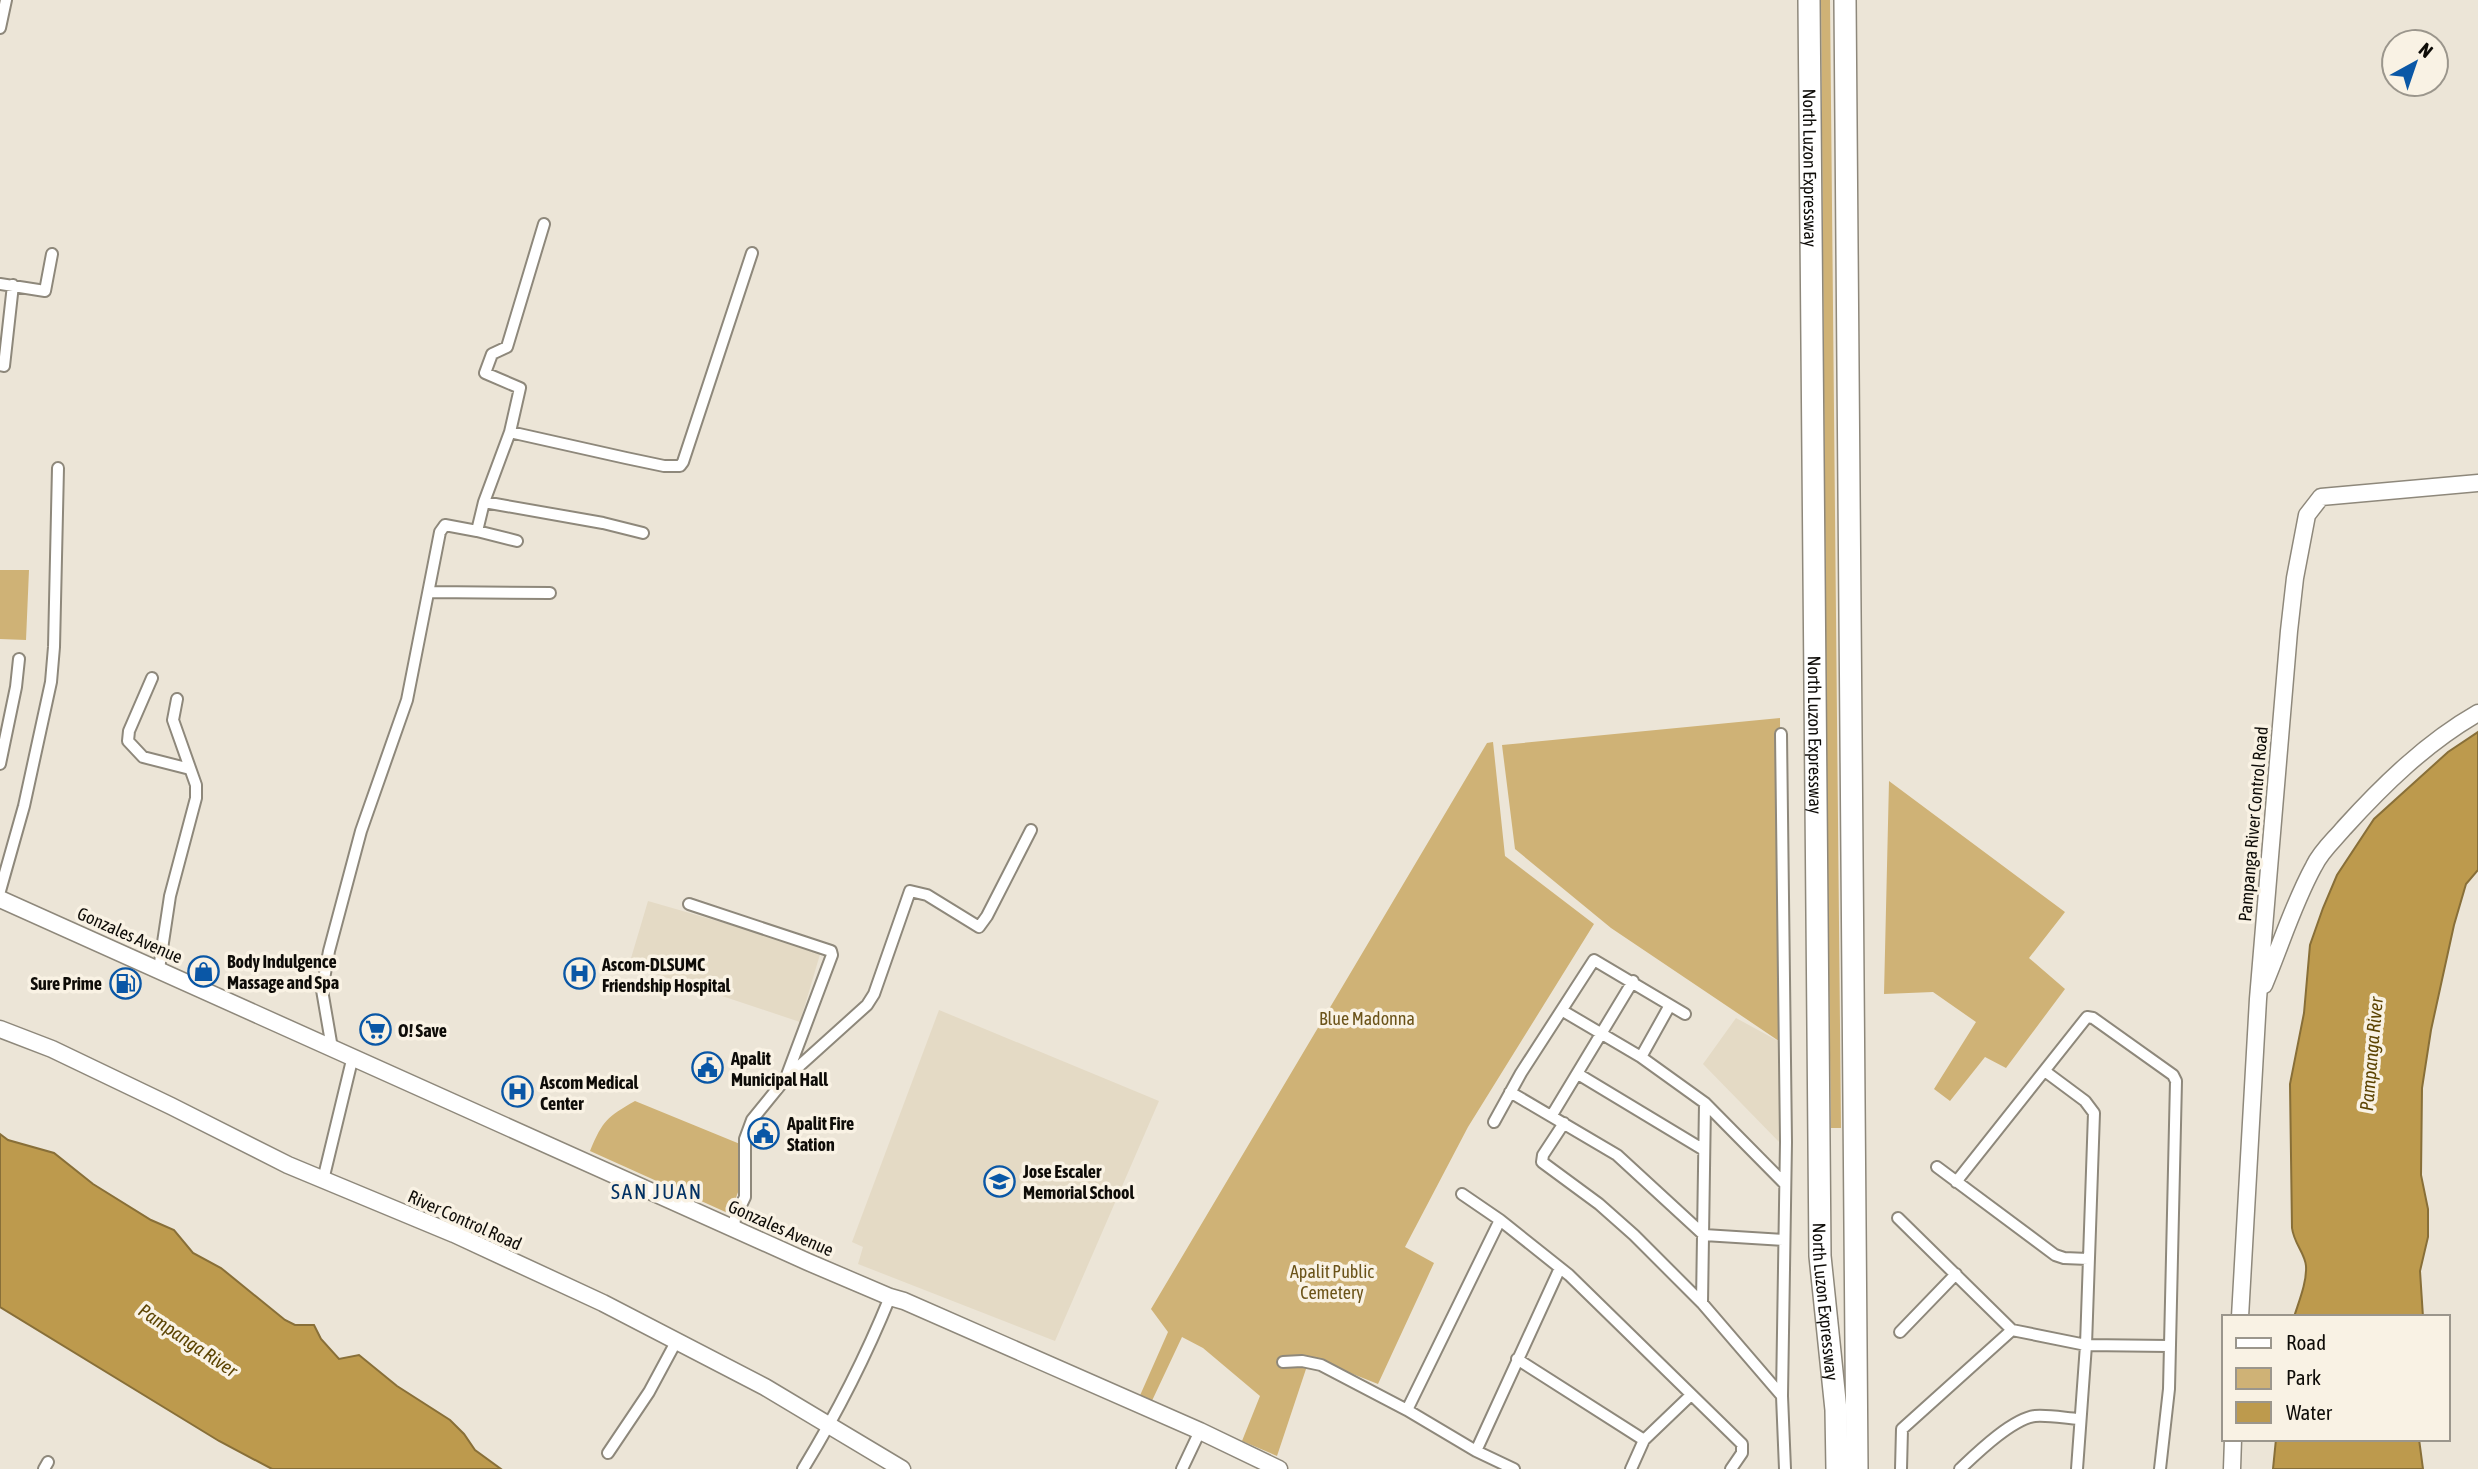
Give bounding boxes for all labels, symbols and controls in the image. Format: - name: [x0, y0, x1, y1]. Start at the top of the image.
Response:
- north arrow: [2380, 28, 2450, 98]
- text: N: [2415, 38, 2437, 62]
- street label: North Luzon Expressway: [1799, 89, 1822, 247]
- street label: North Luzon Expressway: [1804, 656, 1827, 814]
- street label: Pampanga River Control Road: [2234, 726, 2272, 922]
- street label: Gonzales Avenue: [74, 902, 186, 968]
- place label: Body Indulgence Massage and Spa: [227, 951, 339, 993]
- shop icon: Body Indulgence Massage and Spa: [187, 954, 221, 988]
- place label: Ascom-DLSUMC Friendship Hospital: [601, 954, 730, 996]
- hospital icon: Ascom-DLSUMC Friendship Hospital: [562, 957, 596, 991]
- fuel station icon: Sure Prime: [108, 966, 142, 1000]
- place label: Sure Prime: [30, 973, 102, 994]
- water label: Pampanga River: [2355, 995, 2387, 1112]
- park label: Blue Madonna: [1319, 1008, 1415, 1029]
- supermarket icon: O! Save: [358, 1013, 392, 1047]
- place label: O! Save: [398, 1020, 447, 1041]
- place label: Apalit Municipal Hall: [730, 1048, 828, 1090]
- public building icon: Apalit Municipal Hall: [691, 1051, 725, 1085]
- place label: Ascom Medical Center: [539, 1072, 639, 1114]
- hospital icon: Ascom Medical Center: [500, 1075, 534, 1109]
- place label: Apalit Fire Station: [786, 1113, 854, 1155]
- public building icon: Apalit Fire Station: [747, 1116, 781, 1150]
- place label: Jose Escaler Memorial School: [1022, 1161, 1135, 1203]
- school or university icon: Jose Escaler Memorial School: [983, 1164, 1017, 1198]
- district label: SAN JUAN: [611, 1179, 703, 1203]
- street label: River Control Road: [405, 1186, 525, 1254]
- street label: Gonzales Avenue: [725, 1195, 837, 1261]
- street label: North Luzon Expressway: [1809, 1223, 1843, 1382]
- park label: Apalit Public Cemetery: [1290, 1261, 1374, 1303]
- water label: Pampanga River: [134, 1299, 243, 1382]
- legend: [2222, 1315, 2450, 1441]
- text: Road: [2286, 1330, 2326, 1354]
- text: Park: [2286, 1365, 2321, 1389]
- text: Water: [2286, 1400, 2333, 1424]

